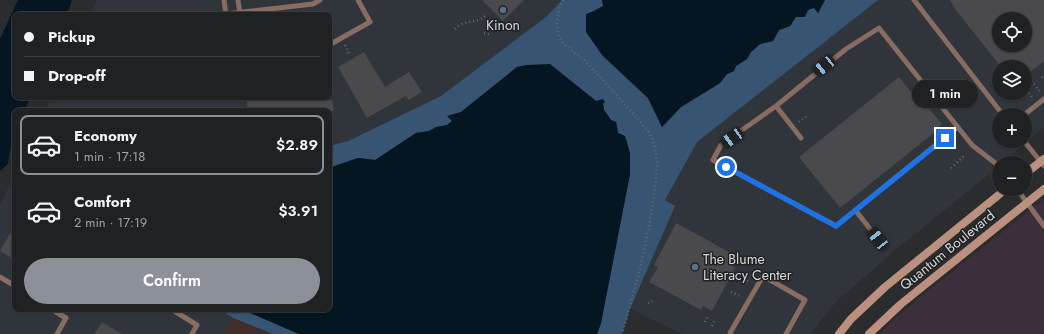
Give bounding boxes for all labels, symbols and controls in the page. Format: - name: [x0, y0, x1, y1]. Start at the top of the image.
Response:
- marker: Kinon: [498, 5, 508, 15]
- map controls: [992, 12, 1032, 196]
- button: locate: [992, 12, 1032, 52]
- place label: Kinon: [486, 15, 520, 35]
- text: Pickup: [48, 26, 95, 48]
- car: [811, 54, 837, 78]
- button: layers: [992, 60, 1032, 100]
- text: Drop-off: [48, 65, 106, 87]
- callout: 1 min: [912, 80, 978, 108]
- text: 1 min: [929, 84, 961, 103]
- button: +: [992, 108, 1032, 148]
- text: Economy: [74, 125, 137, 147]
- car: [719, 126, 745, 150]
- icon: car: [26, 127, 62, 163]
- route end: [936, 129, 954, 147]
- text: $2.89: [276, 134, 318, 156]
- text: 1 min · 17:18: [74, 147, 145, 166]
- button: −: [992, 156, 1032, 196]
- route start: [717, 158, 735, 176]
- text: Comfort: [74, 191, 131, 213]
- icon: car: [26, 193, 62, 229]
- text: $3.91: [278, 200, 318, 222]
- street label: Quantum Boulevard: [895, 205, 999, 295]
- text: 2 min · 17:19: [74, 213, 147, 232]
- car: [866, 226, 890, 252]
- place label: The Blume Literacy Center: [703, 249, 792, 285]
- button: Confirm: [24, 258, 320, 304]
- marker: The Blume Literacy Center: [690, 262, 700, 272]

